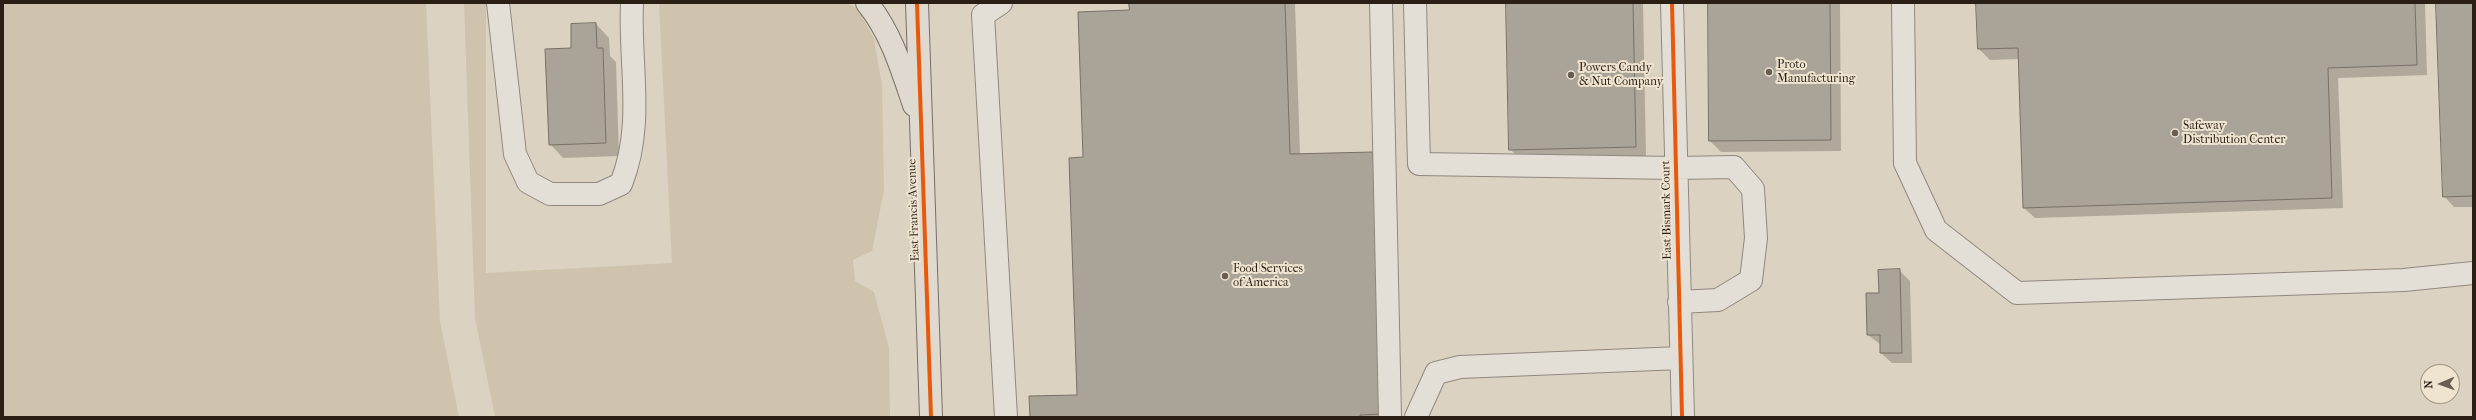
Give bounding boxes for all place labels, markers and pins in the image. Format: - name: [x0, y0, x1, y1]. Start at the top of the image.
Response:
- place label: Proto Manufacturing: [1777, 58, 1855, 86]
- place label: Powers Candy & Nut Company: [1579, 61, 1663, 89]
- marker: Proto Manufacturing: [1764, 67, 1774, 77]
- marker: Powers Candy & Nut Company: [1566, 70, 1576, 80]
- place label: Safeway Distribution Center: [2183, 119, 2285, 147]
- marker: Safeway Distribution Center: [2170, 128, 2180, 138]
- place label: Food Services of America: [1233, 262, 1303, 290]
- marker: Food Services of America: [1220, 271, 1230, 281]

